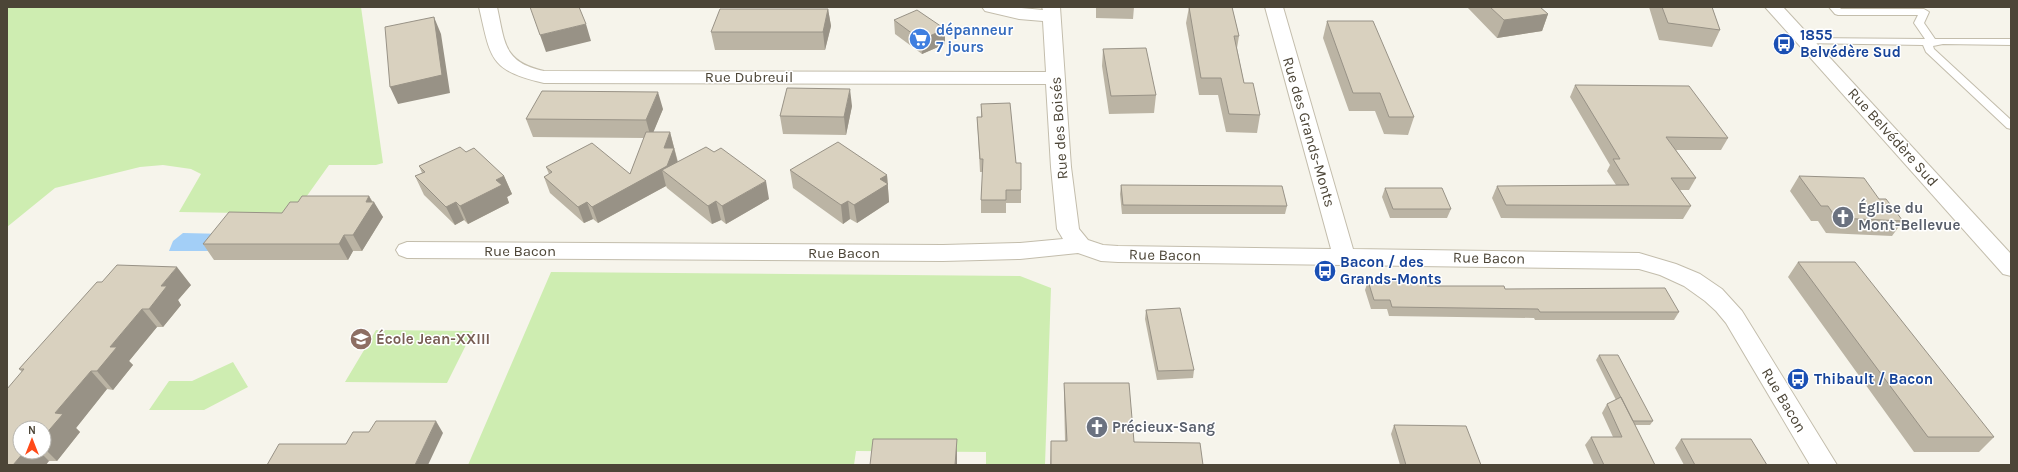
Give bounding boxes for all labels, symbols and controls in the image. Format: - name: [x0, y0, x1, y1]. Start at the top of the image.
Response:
- place label: dépanneur 7 jours: [936, 21, 1013, 56]
- supermarket icon: dépanneur 7 jours: [907, 26, 933, 52]
- place label: 1855 Belvédère Sud: [1800, 26, 1901, 61]
- bus stop icon: 1855 Belvédère Sud: [1771, 31, 1797, 57]
- street label: Rue des Grands-Monts: [1279, 55, 1339, 209]
- street label: Rue Dubreuil: [705, 68, 793, 86]
- street label: Rue des Boisés: [1046, 76, 1072, 180]
- street label: Rue Belvédère Sud: [1844, 84, 1942, 190]
- place label: Église du Mont-Bellevue: [1858, 198, 1960, 234]
- church icon: Église du Mont-Bellevue: [1830, 204, 1856, 230]
- street label: Rue Bacon: [484, 242, 556, 260]
- street label: Rue Bacon: [808, 244, 880, 262]
- street label: Rue Bacon: [1129, 245, 1201, 265]
- street label: Rue Bacon: [1453, 248, 1525, 268]
- place label: Bacon / des Grands-Monts: [1340, 253, 1442, 288]
- bus stop icon: Bacon / des Grands-Monts: [1312, 258, 1338, 284]
- school or university icon: École Jean-XXIII: [348, 326, 374, 352]
- place label: École Jean-XXIII: [376, 329, 490, 348]
- street label: Rue Bacon: [1758, 364, 1810, 436]
- bus stop icon: Thibault / Bacon: [1785, 366, 1811, 392]
- place label: Thibault / Bacon: [1814, 370, 1933, 388]
- church icon: Précieux-Sang: [1084, 414, 1110, 440]
- place label: Précieux-Sang: [1112, 418, 1215, 436]
- north arrow: [12, 420, 52, 460]
- text: N: [28, 424, 36, 437]

